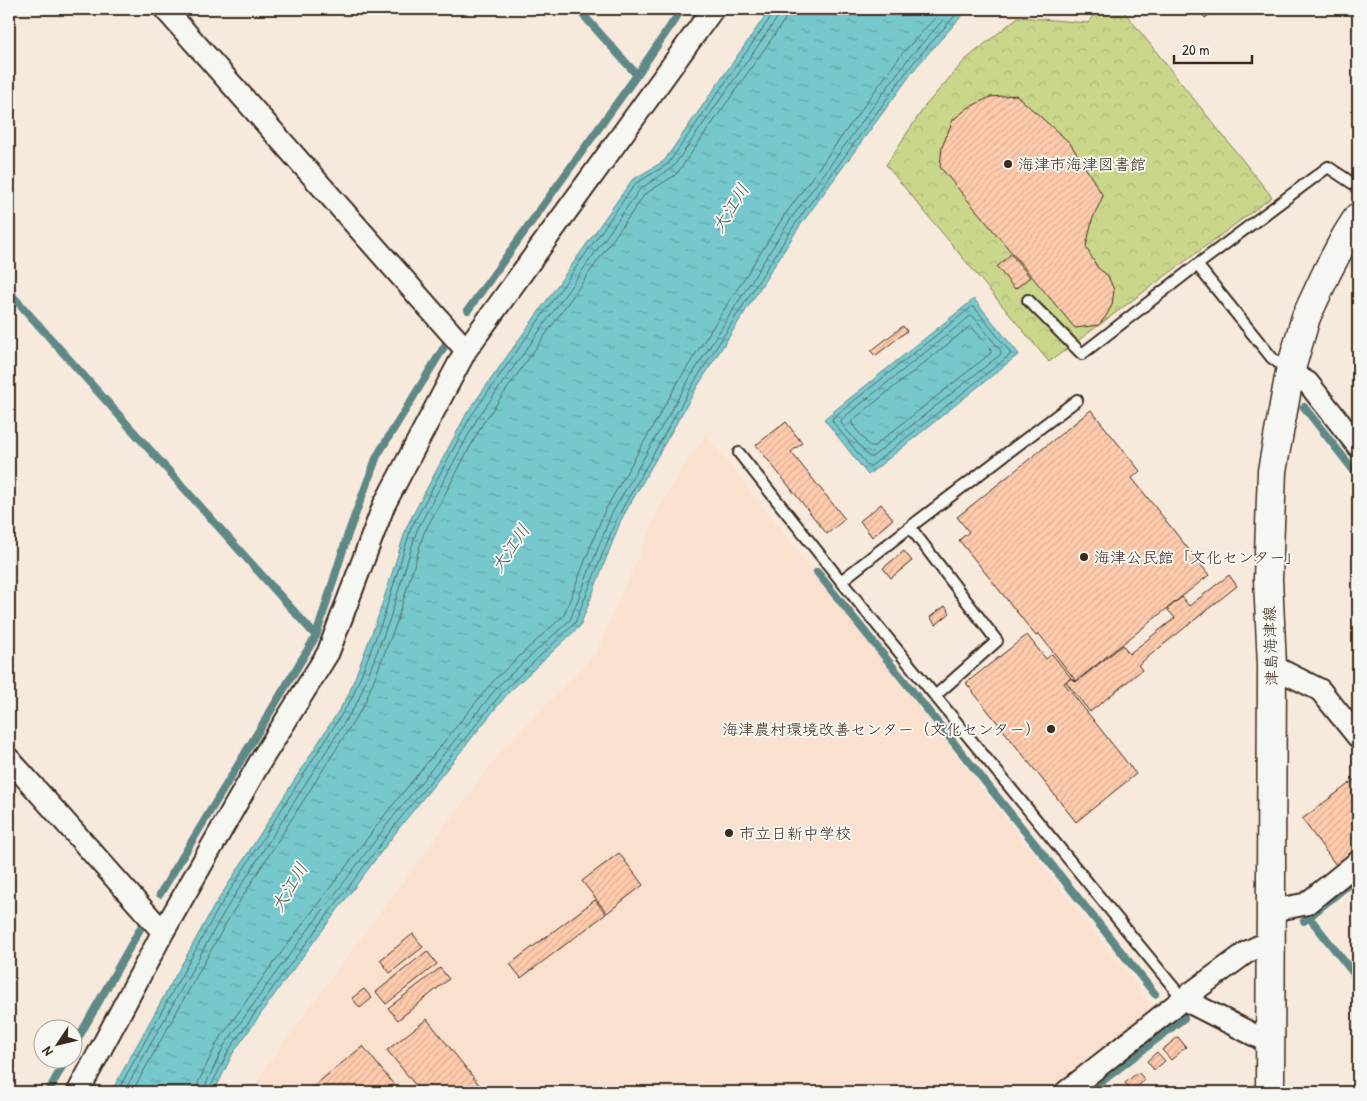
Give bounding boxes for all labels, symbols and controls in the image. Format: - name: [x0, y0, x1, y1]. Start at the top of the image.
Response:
- scale bar: [1174, 32, 1252, 64]
- text: 20 m: [1182, 39, 1209, 60]
- place label: 海津市海津図書館: [1018, 153, 1146, 175]
- marker: 海津市海津図書館: [1002, 158, 1014, 170]
- water label: 大江川: [705, 178, 755, 238]
- water label: 大江川: [485, 519, 535, 577]
- place label: 海津公民館「文化センター」: [1094, 546, 1301, 568]
- marker: 海津公民館「文化センター」: [1078, 551, 1090, 563]
- street label: 津島海津線: [1258, 606, 1282, 686]
- place label: 海津農村環境改善センター（文化センター）: [722, 718, 1041, 740]
- marker: 海津農村環境改善センター（文化センター）: [1045, 723, 1057, 735]
- place label: 市立日新中学校: [739, 822, 851, 844]
- marker: 市立日新中学校: [723, 827, 735, 839]
- water label: 大江川: [264, 857, 314, 917]
- north arrow: [32, 1018, 82, 1068]
- text: N: [37, 1043, 57, 1060]

